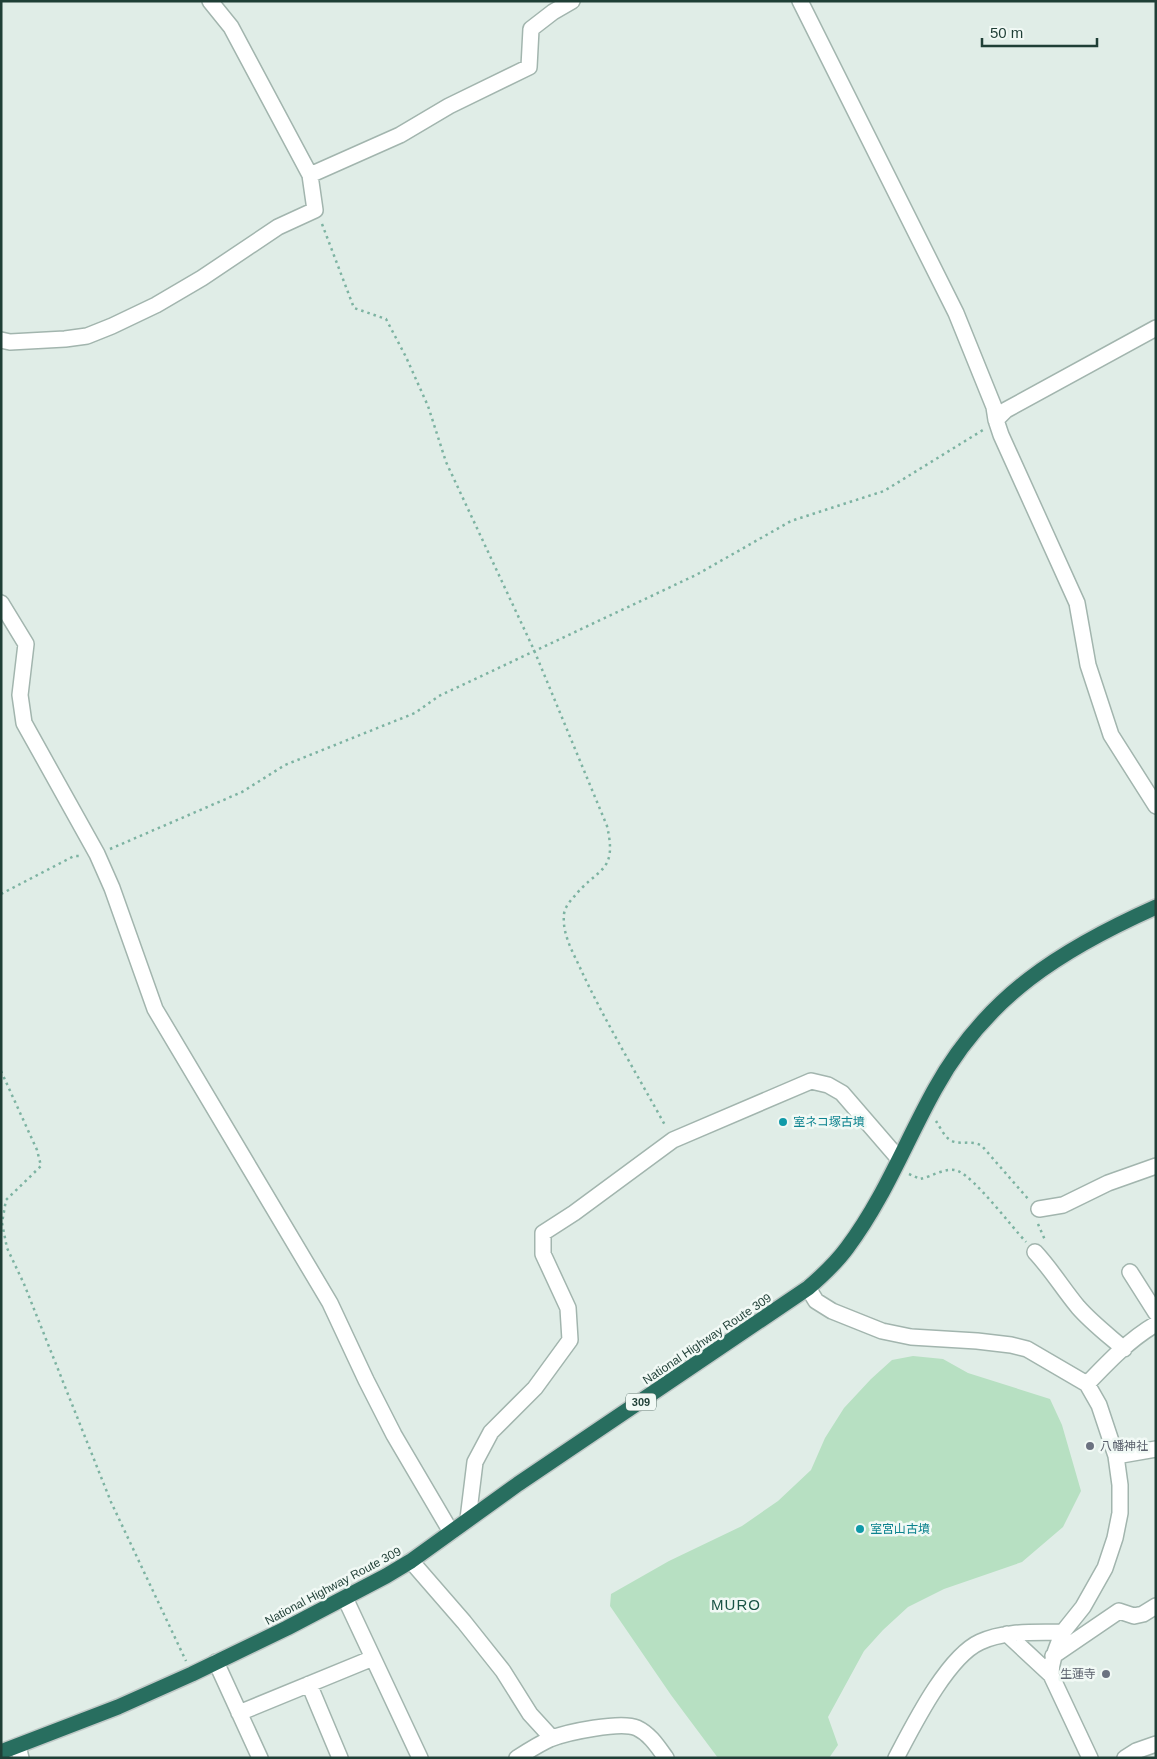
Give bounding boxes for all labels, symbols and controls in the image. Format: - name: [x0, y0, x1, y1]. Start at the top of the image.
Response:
- scale bar: [982, 15, 1097, 47]
- text: 50 m: [990, 24, 1023, 41]
- place label: 室ネコ塚古墳: [793, 1115, 865, 1129]
- marker: 室ネコ塚古墳: [777, 1116, 789, 1128]
- street label: National Highway Route 309: [640, 1290, 774, 1387]
- road number: 309: [626, 1394, 656, 1410]
- place label: 八幡神社: [1100, 1439, 1148, 1453]
- marker: 八幡神社: [1084, 1440, 1096, 1452]
- place label: 室宮山古墳: [870, 1522, 930, 1536]
- marker: 室宮山古墳: [854, 1523, 866, 1535]
- street label: National Highway Route 309: [263, 1544, 404, 1628]
- district label: MURO: [711, 1596, 761, 1613]
- place label: 生蓮寺: [1060, 1667, 1096, 1681]
- marker: 生蓮寺: [1100, 1668, 1112, 1680]

